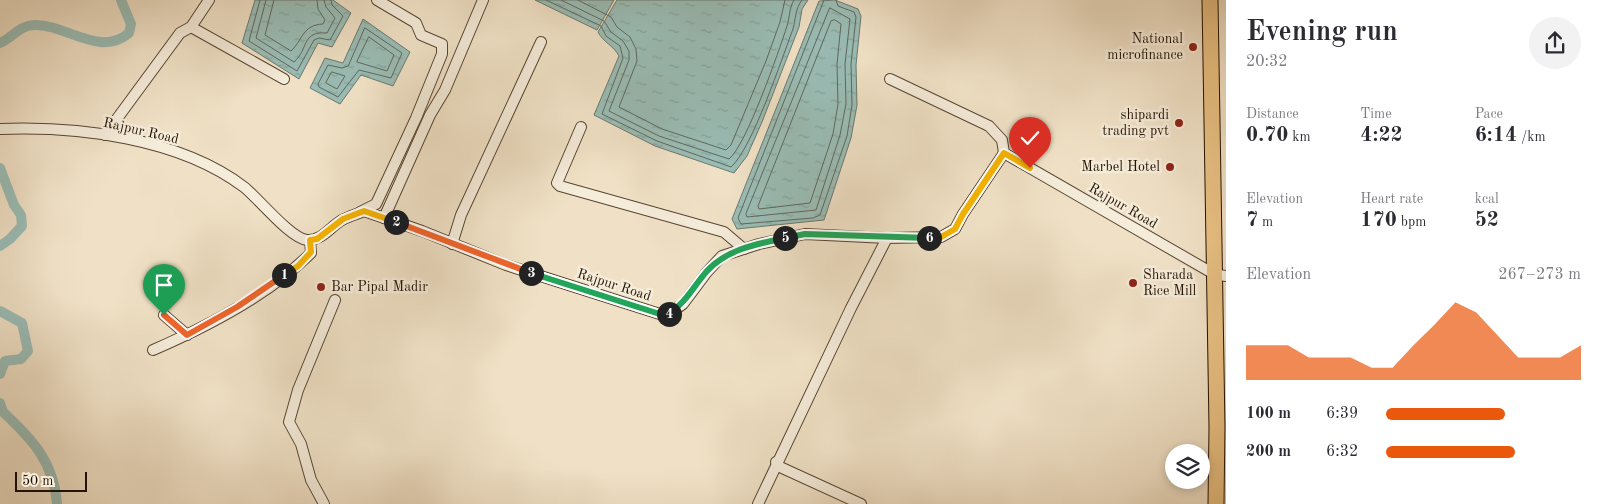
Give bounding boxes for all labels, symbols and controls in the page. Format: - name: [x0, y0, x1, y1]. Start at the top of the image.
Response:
- button: share: [1529, 17, 1581, 69]
- text: Evening run: [1246, 19, 1398, 47]
- place label: National microfinance: [1107, 32, 1183, 62]
- marker: National microfinance: [1187, 41, 1199, 53]
- text: 20:32: [1246, 54, 1288, 70]
- text: Distance: [1246, 107, 1299, 121]
- text: Time: [1360, 107, 1392, 121]
- text: Pace: [1475, 107, 1503, 121]
- place label: shipardi trading pvt: [1102, 108, 1169, 138]
- street label: Rajpur Road: [102, 116, 180, 146]
- pin: [1009, 117, 1051, 168]
- marker: shipardi trading pvt: [1173, 117, 1185, 129]
- icon: check: [1016, 124, 1044, 152]
- text: 0.70: [1246, 125, 1288, 146]
- text: 4:22: [1360, 125, 1403, 146]
- text: 6:14: [1475, 125, 1517, 146]
- text: km: [1288, 130, 1311, 144]
- text: /km: [1517, 130, 1546, 144]
- place label: Marbel Hotel: [1081, 160, 1160, 174]
- marker: Marbel Hotel: [1164, 161, 1176, 173]
- street label: Rajpur Road: [1086, 181, 1160, 231]
- text: Elevation: [1246, 192, 1303, 206]
- text: Heart rate: [1360, 192, 1423, 206]
- text: kcal: [1475, 192, 1499, 206]
- pin: 2: [384, 210, 408, 234]
- text: 7: [1246, 210, 1258, 231]
- text: 170: [1360, 210, 1397, 231]
- text: 52: [1475, 210, 1499, 231]
- text: 2: [392, 215, 401, 229]
- text: m: [1258, 215, 1273, 229]
- text: bpm: [1397, 215, 1426, 229]
- pin: 5: [772, 226, 798, 250]
- pin: 6: [916, 226, 942, 250]
- text: 5: [781, 231, 790, 245]
- text: 6: [925, 231, 934, 245]
- pin: 3: [518, 260, 544, 286]
- pin: 1: [272, 262, 296, 288]
- pin: [143, 264, 185, 315]
- text: 3: [527, 266, 536, 280]
- street label: Rajpur Road: [575, 266, 653, 304]
- text: Elevation: [1246, 267, 1311, 283]
- text: 267–273 m: [1498, 267, 1581, 283]
- text: 1: [280, 268, 289, 282]
- place label: Sharada Rice Mill: [1143, 268, 1197, 298]
- icon: arrive: [150, 271, 178, 299]
- marker: Sharada Rice Mill: [1127, 277, 1139, 289]
- place label: Bar Pipal Madir: [331, 280, 428, 294]
- marker: Bar Pipal Madir: [315, 281, 327, 293]
- pin: 4: [656, 302, 682, 326]
- text: 4: [665, 307, 674, 321]
- text: 100 m: [1246, 406, 1291, 422]
- text: 6:39: [1326, 406, 1358, 422]
- map controls: [1165, 444, 1210, 489]
- button: layers: [1165, 444, 1210, 489]
- text: 200 m: [1246, 444, 1291, 460]
- text: 6:32: [1326, 444, 1358, 460]
- scale bar: [15, 469, 88, 492]
- text: 50 m: [22, 474, 53, 488]

